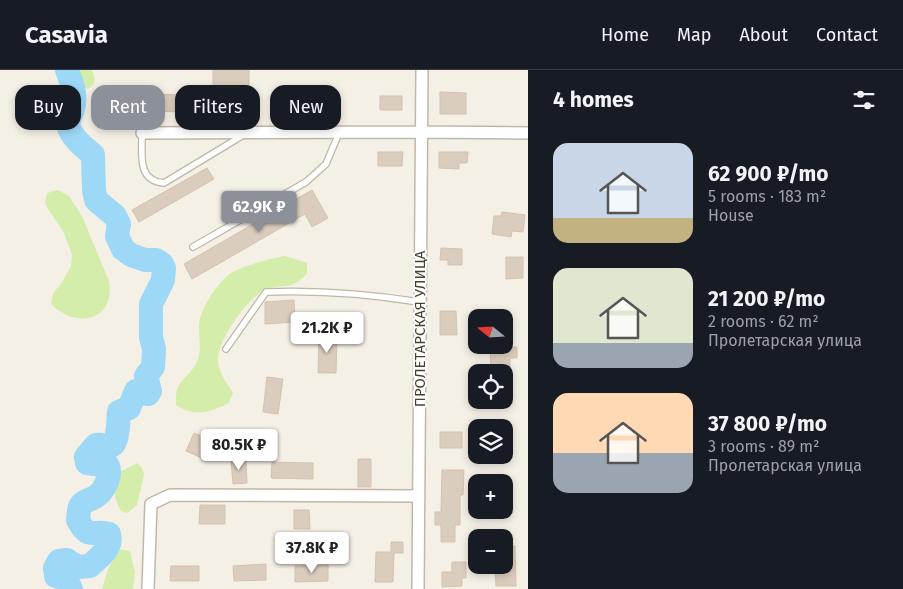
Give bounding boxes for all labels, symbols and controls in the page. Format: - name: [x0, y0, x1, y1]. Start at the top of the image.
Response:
- text: Casavia: [25, 21, 108, 49]
- text: Home: [601, 24, 649, 46]
- text: Map: [677, 24, 711, 46]
- text: About: [739, 24, 788, 46]
- text: Contact: [816, 24, 878, 46]
- chip: Buy: [15, 85, 81, 130]
- chip: Rent: [91, 85, 165, 130]
- chip: Filters: [175, 85, 260, 130]
- chip: New: [270, 85, 341, 130]
- icon: filters: [850, 86, 878, 114]
- text: 4 homes: [553, 87, 634, 113]
- text: 62 900 ₽/mo: [708, 161, 828, 187]
- icon: home: [593, 163, 653, 223]
- text: 5 rooms · 183 m²: [708, 187, 826, 206]
- pin: 62.9K ₽: [213, 190, 305, 233]
- text: 62.9K ₽: [233, 197, 285, 216]
- text: House: [708, 206, 754, 225]
- street label: ПРОЛЕТАРСКАЯ УЛИЦА: [411, 250, 429, 407]
- text: 21 200 ₽/mo: [708, 286, 825, 312]
- icon: home: [593, 288, 653, 348]
- north arrow: [468, 309, 512, 354]
- map controls: [468, 309, 513, 574]
- pin: 21.2K ₽: [281, 312, 373, 354]
- text: 2 rooms · 62 m²: [708, 312, 819, 331]
- text: 21.2K ₽: [302, 318, 352, 337]
- text: Пролетарская улица: [708, 331, 862, 350]
- button: locate: [468, 364, 513, 409]
- text: 37 800 ₽/mo: [708, 411, 827, 437]
- icon: home: [593, 413, 653, 473]
- button: layers: [468, 419, 513, 464]
- pin: 80.5K ₽: [193, 428, 285, 471]
- text: 80.5K ₽: [212, 435, 266, 454]
- text: 3 rooms · 89 m²: [708, 437, 819, 456]
- text: Пролетарская улица: [708, 456, 862, 475]
- button: +: [468, 474, 513, 519]
- button: −: [468, 529, 513, 574]
- pin: 37.8K ₽: [266, 532, 358, 574]
- text: 37.8K ₽: [286, 538, 338, 557]

